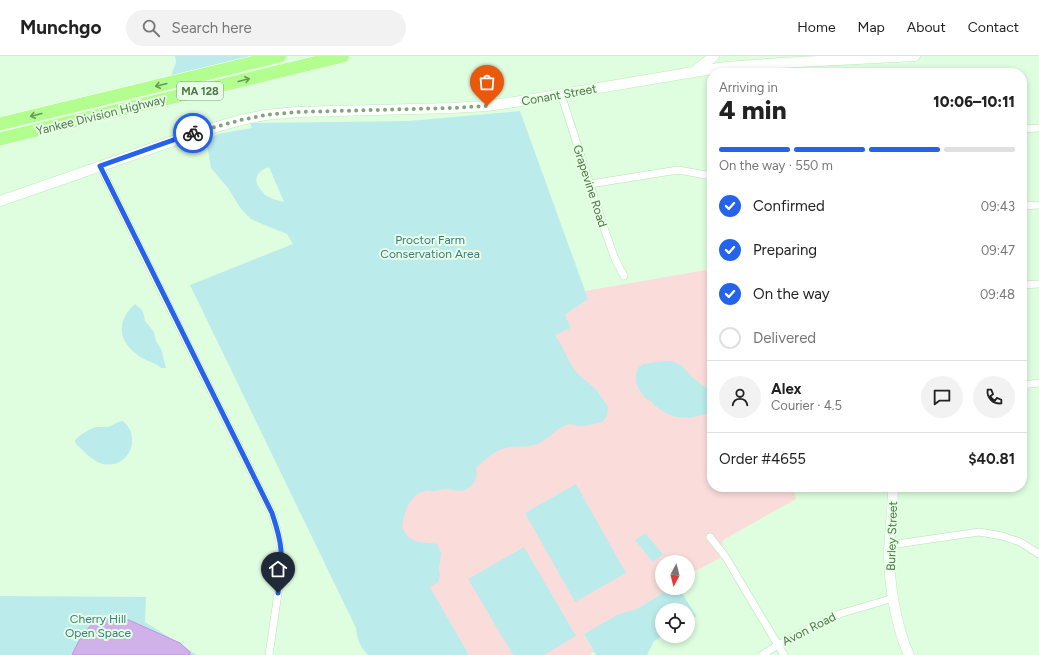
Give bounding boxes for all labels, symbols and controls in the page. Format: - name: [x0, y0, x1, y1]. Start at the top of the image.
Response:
- search box: [126, 10, 406, 46]
- text: Munchgo: [20, 16, 102, 39]
- icon: search: [140, 17, 162, 39]
- text: Search here: [172, 19, 252, 37]
- text: Home: [797, 19, 836, 36]
- text: Map: [858, 19, 885, 36]
- text: About: [907, 19, 946, 36]
- text: Contact: [968, 19, 1019, 36]
- pin: [470, 65, 504, 106]
- icon: bag: [476, 71, 498, 93]
- one-way arrow: [237, 75, 250, 83]
- text: Arriving in: [719, 80, 778, 95]
- street label: Conant Street: [520, 81, 598, 109]
- one-way arrow: [155, 82, 168, 89]
- road number: MA 128: [177, 82, 223, 100]
- street label: Yankee Division Highway: [35, 92, 168, 138]
- text: 10:06–10:11: [933, 93, 1015, 111]
- text: 4 min: [719, 94, 787, 126]
- one-way arrow: [30, 112, 43, 120]
- courier: [173, 113, 213, 153]
- icon: bike: [182, 122, 204, 144]
- street label: Grapevine Road: [570, 143, 610, 229]
- text: On the way · 550 m: [719, 158, 833, 173]
- icon: check: [719, 195, 741, 217]
- text: Confirmed: [753, 197, 825, 215]
- text: 09:43: [981, 199, 1015, 214]
- park label: Proctor Farm Conservation Area: [380, 233, 480, 261]
- icon: check: [719, 239, 741, 261]
- text: Preparing: [753, 241, 817, 259]
- text: 09:47: [981, 243, 1015, 258]
- icon: check: [719, 283, 741, 305]
- text: On the way: [753, 285, 830, 303]
- text: 09:48: [980, 287, 1015, 302]
- text: Delivered: [753, 329, 816, 347]
- button: person: [719, 376, 761, 418]
- button: chat: [921, 376, 963, 418]
- button: phone: [973, 376, 1015, 418]
- text: Alex: [771, 380, 801, 398]
- text: Courier · 4.5: [771, 398, 842, 413]
- text: Order #4655: [719, 450, 806, 468]
- text: $40.81: [968, 450, 1015, 468]
- street label: Burley Street: [884, 500, 900, 571]
- pin: [261, 552, 295, 593]
- north arrow: [655, 555, 695, 595]
- map controls: [655, 555, 695, 643]
- icon: home: [267, 558, 289, 580]
- button: locate: [655, 603, 695, 643]
- street label: Avon Road: [780, 610, 838, 648]
- park label: Cherry Hill Open Space: [65, 612, 132, 640]

